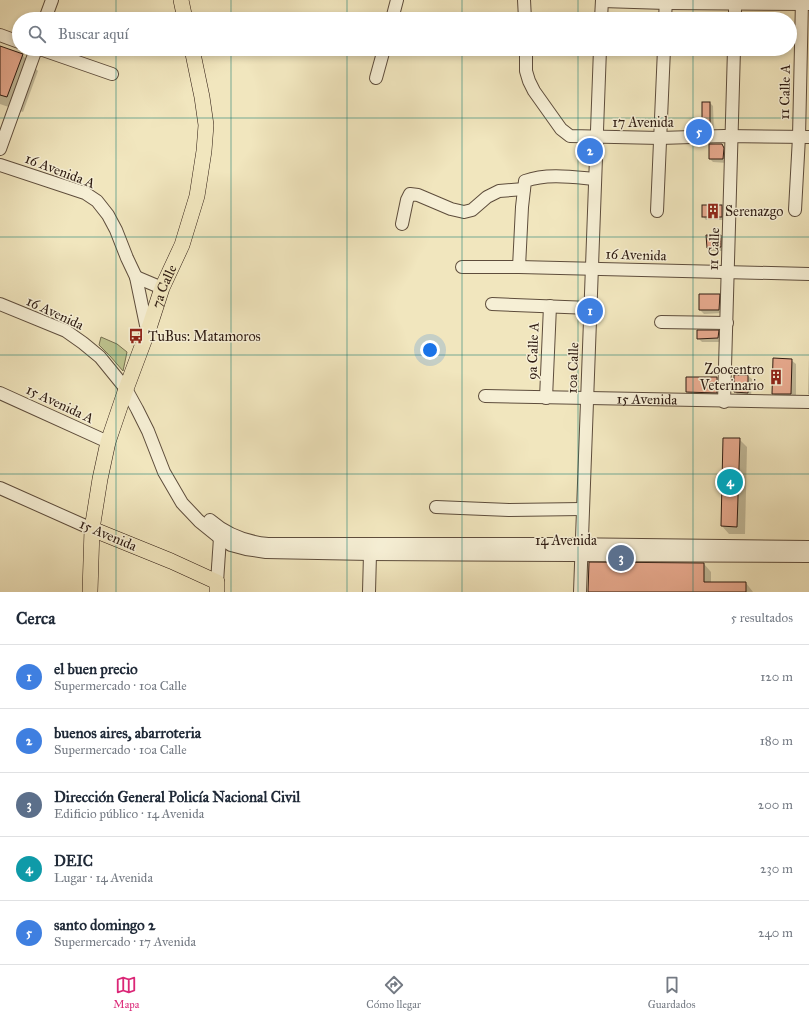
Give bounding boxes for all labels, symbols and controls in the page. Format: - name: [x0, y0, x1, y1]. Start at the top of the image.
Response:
- search box: [12, 12, 797, 56]
- icon: search: [26, 23, 48, 45]
- text: Buscar aquí: [58, 25, 129, 43]
- street label: 11 Calle A: [776, 64, 794, 120]
- street label: 17 Avenida: [612, 114, 674, 131]
- pin: 5: [686, 117, 712, 147]
- pin: 2: [577, 136, 603, 166]
- street label: 16 Avenida A: [23, 150, 98, 192]
- building icon: Serenazgo: [704, 202, 722, 220]
- place label: Serenazgo: [725, 203, 784, 220]
- street label: 11 Calle: [705, 227, 723, 271]
- street label: 16 Avenida: [605, 245, 667, 265]
- street label: 7a Calle: [148, 262, 180, 310]
- street label: 16 Avenida: [24, 292, 86, 334]
- pin: 1: [577, 296, 603, 326]
- street label: 9a Calle A: [523, 321, 543, 380]
- bus stop icon: TuBus: Matamoros: [127, 327, 145, 345]
- place label: TuBus: Matamoros: [148, 328, 261, 345]
- your location: [420, 340, 440, 360]
- street label: 10a Calle: [564, 342, 582, 394]
- place label: Zoocentro Veterinario: [699, 361, 764, 394]
- building icon: Zoocentro Veterinario: [767, 368, 785, 386]
- street label: 15 Avenida A: [23, 381, 97, 427]
- street label: 15 Avenida: [617, 390, 677, 408]
- pin: 4: [717, 467, 743, 497]
- street label: 15 Avenida: [77, 515, 139, 555]
- street label: 14 Avenida: [535, 532, 597, 549]
- pin: 3: [608, 543, 634, 573]
- text: Cerca: [16, 608, 55, 629]
- text: 5 resultados: [731, 610, 793, 626]
- text: el buen precio: [54, 660, 138, 678]
- text: 1: [26, 669, 32, 685]
- text: 120 m: [760, 669, 793, 685]
- text: Supermercado · 10a Calle: [54, 678, 187, 694]
- text: buenos aires, abarroteria: [54, 724, 201, 742]
- text: 2: [26, 733, 32, 749]
- text: 180 m: [760, 733, 793, 749]
- text: Supermercado · 10a Calle: [54, 742, 187, 758]
- text: Dirección General Policía Nacional Civil: [54, 788, 300, 806]
- text: 3: [26, 797, 32, 813]
- text: 200 m: [758, 797, 793, 813]
- text: Edificio público · 14 Avenida: [54, 806, 204, 822]
- text: DEIC: [54, 852, 93, 870]
- text: 4: [25, 861, 33, 877]
- text: 230 m: [760, 861, 793, 877]
- text: Lugar · 14 Avenida: [54, 870, 153, 886]
- text: santo domingo 2: [54, 916, 155, 934]
- text: 5: [26, 925, 32, 941]
- text: 240 m: [758, 925, 793, 941]
- text: Supermercado · 17 Avenida: [54, 934, 196, 950]
- tab: Mapa: [113, 974, 140, 1011]
- tab: Cómo llegar: [366, 974, 421, 1011]
- tab: Guardados: [648, 974, 696, 1011]

